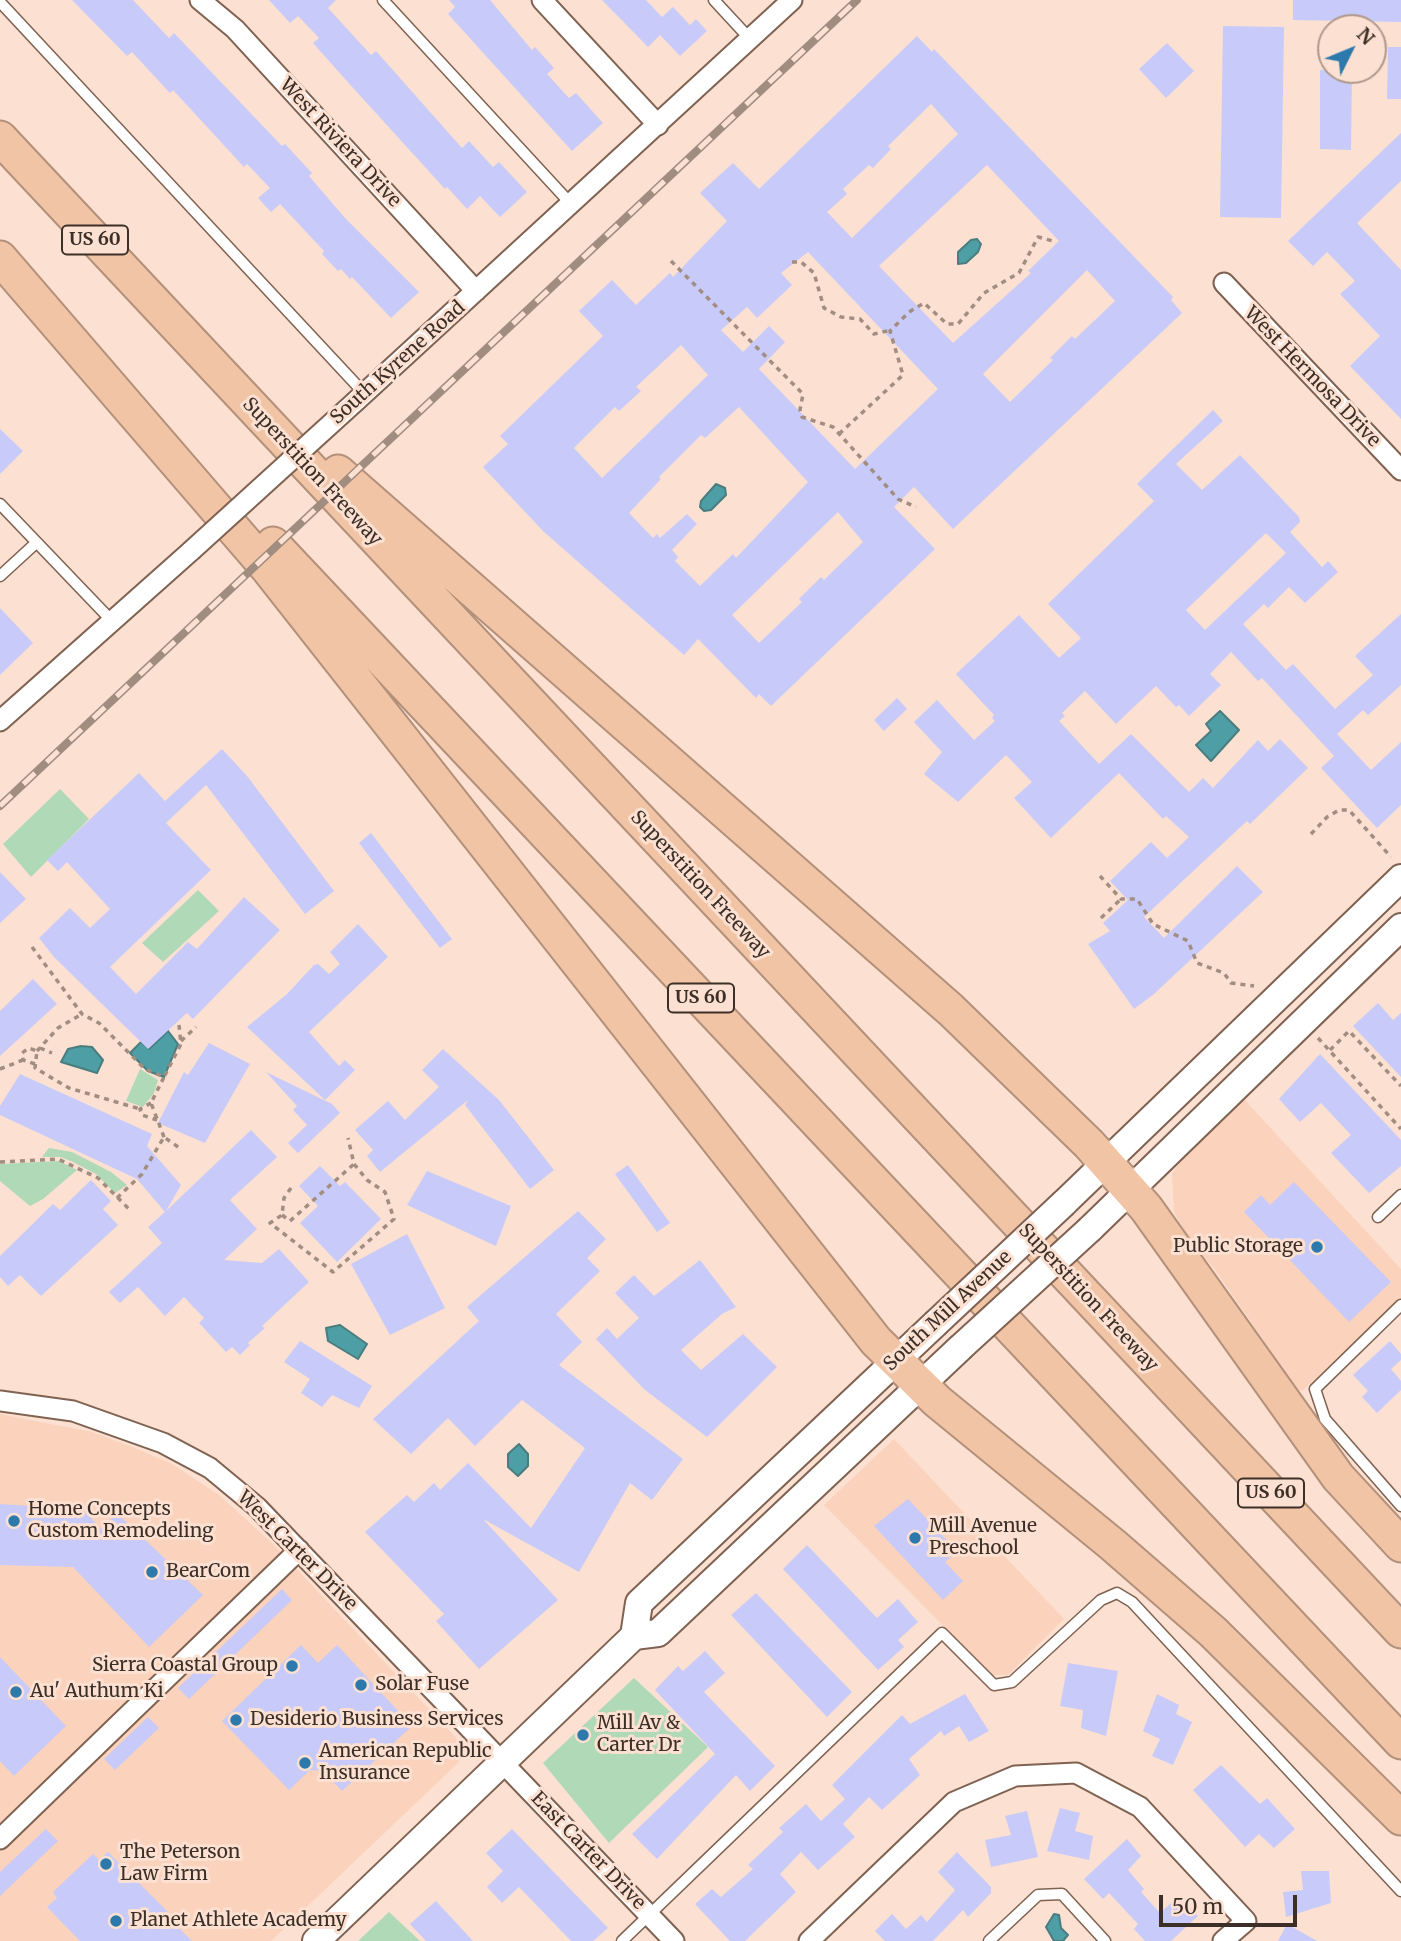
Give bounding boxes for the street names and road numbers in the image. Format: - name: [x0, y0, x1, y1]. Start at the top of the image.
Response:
- street label: West Riviera Drive: [274, 74, 406, 212]
- road number: US 60: [62, 226, 128, 254]
- street label: South Kyrene Road: [326, 297, 470, 429]
- street label: West Hermosa Drive: [1239, 302, 1385, 452]
- street label: Superstition Freeway: [237, 393, 387, 551]
- street label: Superstition Freeway: [625, 806, 775, 964]
- road number: US 60: [668, 984, 734, 1013]
- street label: Superstition Freeway: [1013, 1219, 1163, 1377]
- street label: South Mill Avenue: [879, 1246, 1017, 1376]
- road number: US 60: [1238, 1478, 1304, 1508]
- street label: West Carter Drive: [232, 1486, 362, 1616]
- street label: East Carter Drive: [526, 1787, 650, 1915]

